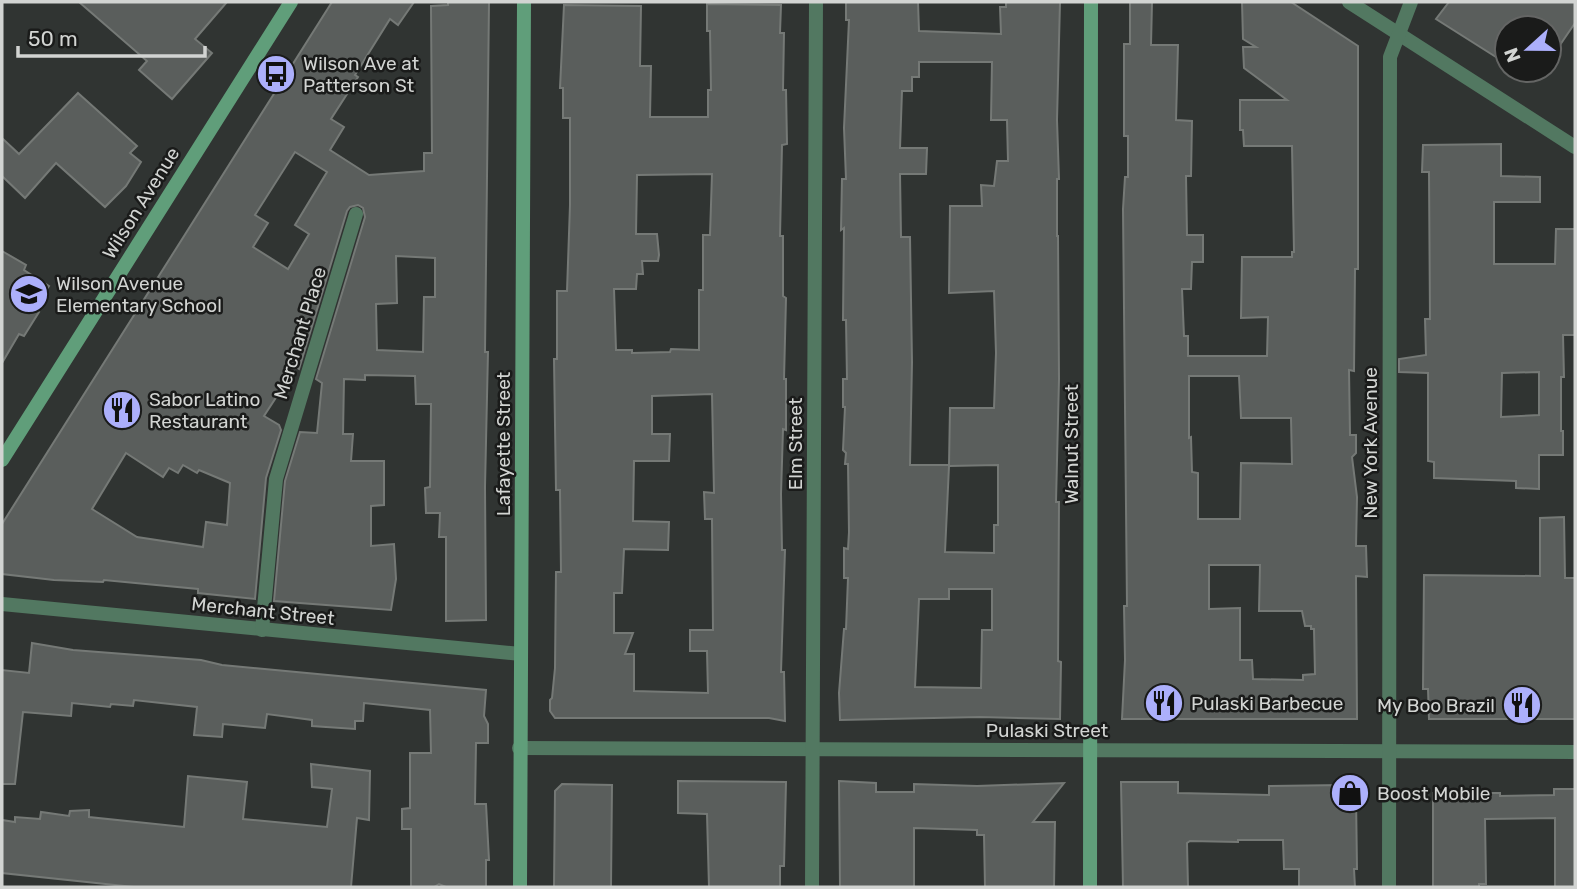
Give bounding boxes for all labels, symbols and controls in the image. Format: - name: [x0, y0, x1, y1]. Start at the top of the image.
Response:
- scale bar: [18, 14, 205, 58]
- north arrow: [1493, 14, 1563, 84]
- text: 50 m: [28, 26, 78, 51]
- text: N: [1499, 44, 1526, 65]
- place label: Wilson Ave at Patterson St: [303, 52, 420, 97]
- bus stop icon: Wilson Ave at Patterson St: [255, 53, 297, 95]
- street label: Wilson Avenue: [98, 143, 184, 263]
- street label: Merchant Place: [269, 264, 331, 402]
- place label: Wilson Avenue Elementary School: [56, 272, 222, 317]
- school or university icon: Wilson Avenue Elementary School: [8, 273, 50, 315]
- street label: New York Avenue: [1359, 367, 1382, 519]
- street label: Lafayette Street: [492, 371, 515, 516]
- street label: Walnut Street: [1060, 383, 1083, 504]
- place label: Sabor Latino Restaurant: [149, 388, 261, 433]
- restaurant icon: Sabor Latino Restaurant: [101, 389, 143, 431]
- street label: Elm Street: [784, 397, 807, 490]
- street label: Merchant Street: [190, 592, 336, 630]
- restaurant icon: Pulaski Barbecue: [1143, 682, 1185, 724]
- restaurant icon: My Boo Brazil: [1501, 684, 1543, 726]
- place label: Pulaski Barbecue: [1191, 692, 1343, 715]
- place label: My Boo Brazil: [1377, 694, 1495, 717]
- street label: Pulaski Street: [986, 719, 1109, 742]
- shop icon: Boost Mobile: [1329, 772, 1371, 814]
- place label: Boost Mobile: [1377, 782, 1490, 805]

